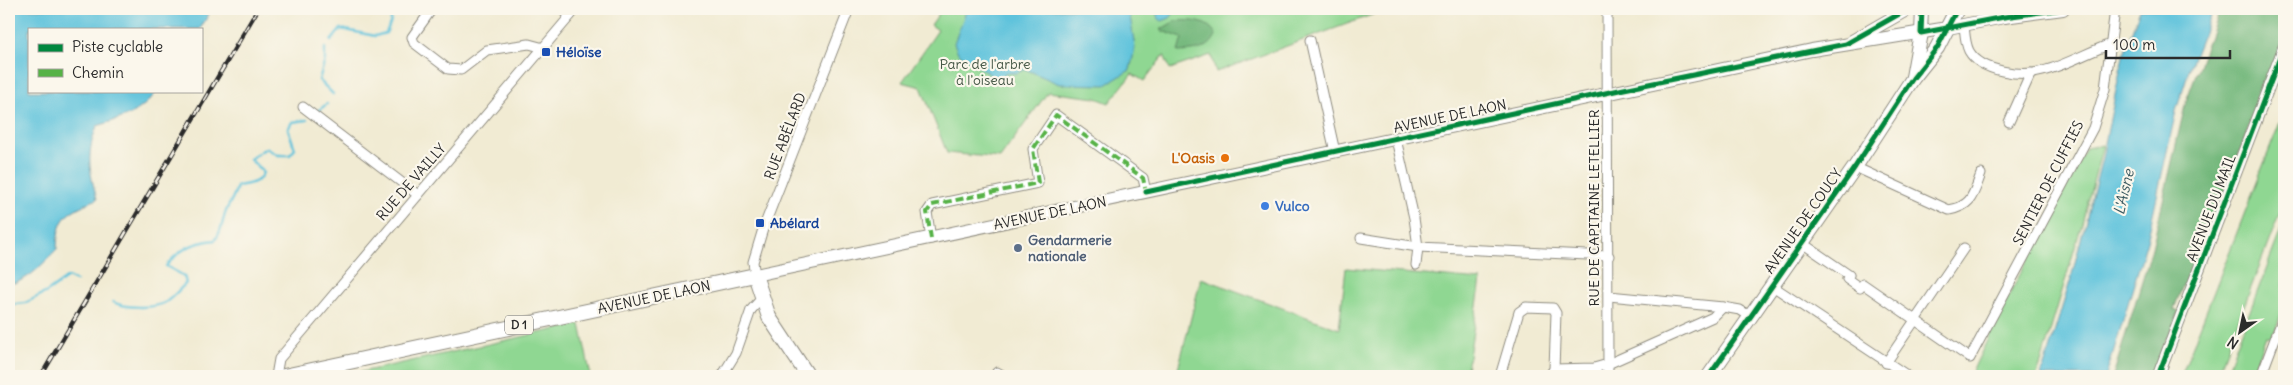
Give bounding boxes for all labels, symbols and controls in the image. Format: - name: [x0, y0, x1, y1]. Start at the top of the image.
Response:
- legend: [28, 28, 202, 92]
- scale bar: [2106, 28, 2229, 60]
- text: 100 m: [2113, 35, 2155, 54]
- text: Piste cyclable: [72, 37, 163, 56]
- place label: Héloïse: [556, 43, 602, 61]
- marker: Héloïse: [540, 46, 552, 58]
- park label: Parc de l'arbre à l'oiseau: [940, 55, 1031, 89]
- text: Chemin: [72, 63, 124, 82]
- street label: RUE ABÉLARD: [760, 90, 810, 182]
- street label: AVENUE DE LAON: [1392, 95, 1508, 137]
- street label: RUE DE CAPITAINE LETELLIER: [1585, 109, 1603, 307]
- street label: SENTIER DE CUFFIES: [2009, 117, 2087, 248]
- street label: RUE DE VAILLY: [372, 139, 450, 224]
- place label: L'Oasis: [1171, 149, 1216, 167]
- marker: L'Oasis: [1219, 152, 1231, 164]
- street label: AVENUE DU MAIL: [2182, 152, 2240, 264]
- street label: AVENUE DE COUCY: [1760, 165, 1846, 277]
- water label: L'Aisne: [2109, 167, 2138, 216]
- street label: AVENUE DE LAON: [992, 192, 1108, 234]
- place label: Vulco: [1275, 197, 1310, 215]
- marker: Vulco: [1259, 200, 1271, 212]
- place label: Abélard: [770, 214, 820, 232]
- marker: Abélard: [754, 217, 766, 229]
- place label: Gendarmerie nationale: [1028, 231, 1112, 265]
- marker: Gendarmerie nationale: [1012, 242, 1024, 254]
- street label: AVENUE DE LAON: [596, 276, 712, 318]
- north arrow: [2216, 308, 2266, 358]
- road number: D 1: [505, 316, 533, 334]
- text: N: [2224, 333, 2242, 353]

